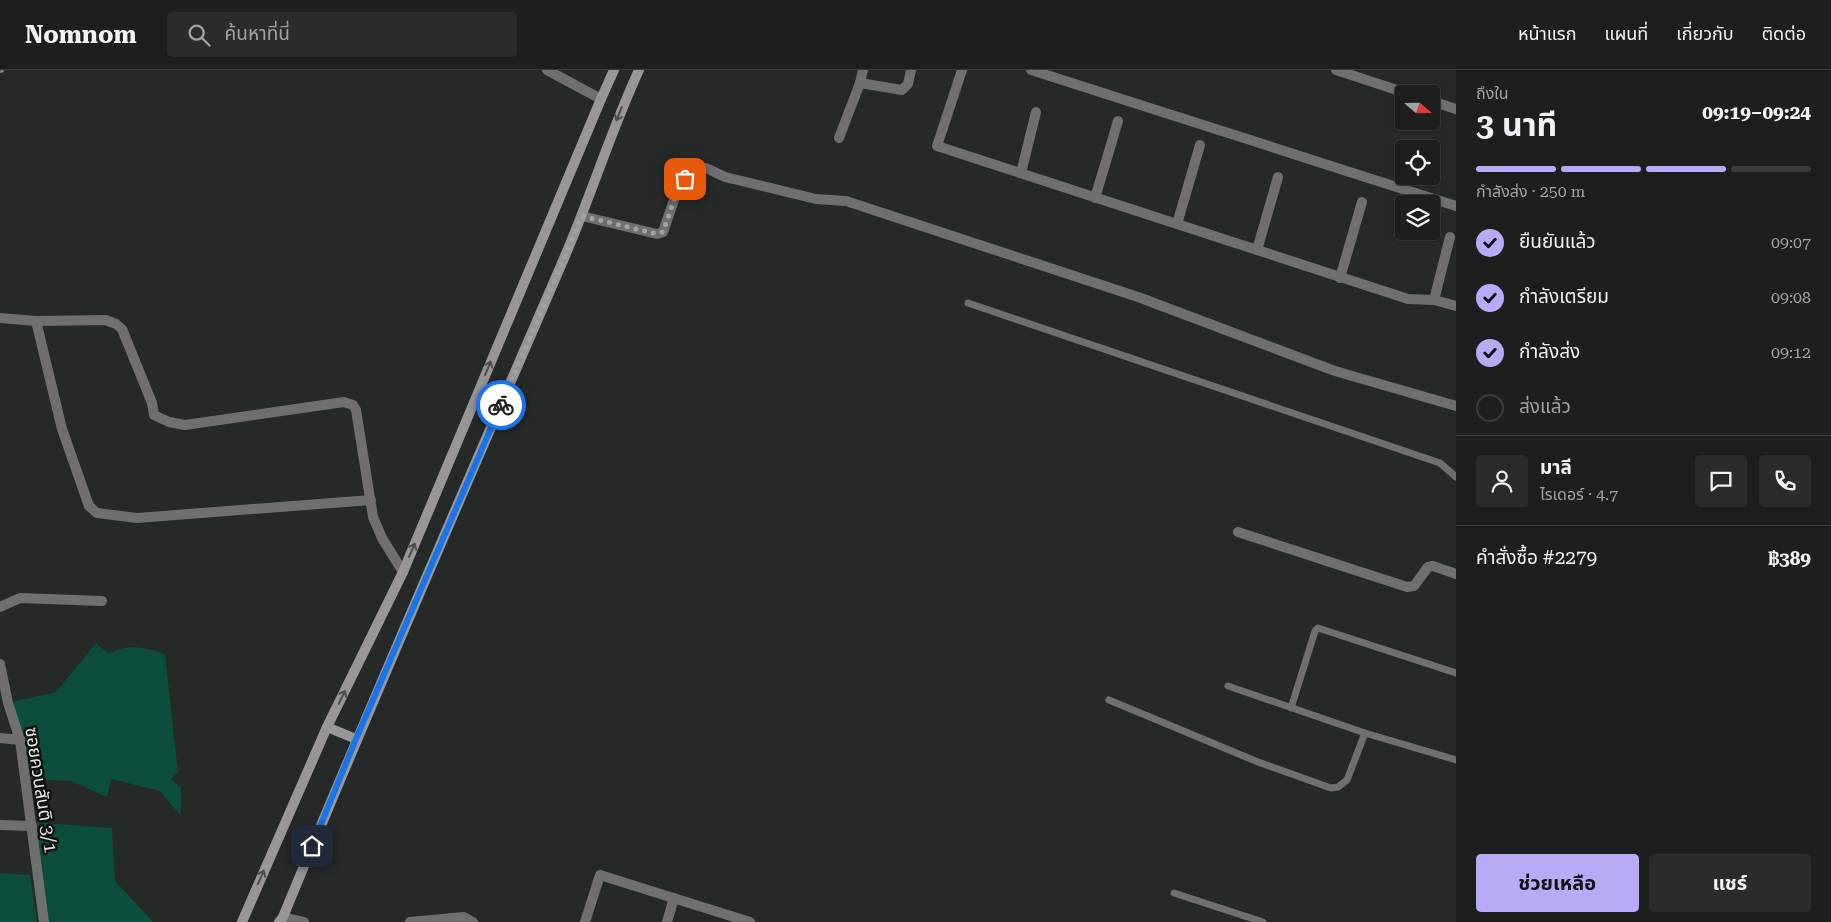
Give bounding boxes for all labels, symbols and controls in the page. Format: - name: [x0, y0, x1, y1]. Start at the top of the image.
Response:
- search box: [167, 12, 517, 57]
- text: Nomnom: [25, 21, 137, 49]
- icon: search: [185, 21, 213, 49]
- text: ค้นหาที่นี่: [225, 22, 290, 45]
- text: หน้าแรก: [1518, 23, 1576, 44]
- text: แผนที่: [1604, 23, 1648, 44]
- text: เกี่ยวกับ: [1676, 23, 1734, 44]
- text: ติดต่อ: [1762, 23, 1806, 44]
- text: ถึงใน: [1476, 84, 1509, 103]
- north arrow: [1395, 85, 1440, 130]
- map controls: [1395, 85, 1440, 240]
- text: 09:19–09:24: [1702, 101, 1811, 124]
- text: 3 นาที: [1476, 106, 1557, 144]
- one-way arrow: [614, 107, 623, 122]
- button: locate: [1395, 140, 1440, 185]
- pin: [664, 158, 706, 200]
- icon: bag: [671, 165, 699, 193]
- text: กำลังส่ง · 250 m: [1476, 182, 1585, 201]
- button: layers: [1395, 195, 1440, 240]
- icon: check: [1476, 229, 1504, 257]
- text: ยืนยันแล้ว: [1519, 230, 1596, 253]
- text: 09:07: [1771, 233, 1811, 252]
- icon: check: [1476, 284, 1504, 312]
- text: กำลังเตรียม: [1519, 285, 1609, 308]
- text: 09:08: [1771, 288, 1811, 307]
- icon: check: [1476, 339, 1504, 367]
- text: กำลังส่ง: [1519, 340, 1580, 363]
- text: 09:12: [1771, 343, 1811, 362]
- one-way arrow: [484, 361, 493, 376]
- courier: [476, 380, 526, 430]
- icon: bike: [487, 391, 515, 419]
- text: ส่งแล้ว: [1519, 395, 1571, 418]
- button: person: [1476, 455, 1528, 507]
- button: chat: [1695, 455, 1747, 507]
- button: phone: [1759, 455, 1811, 507]
- text: มาลี: [1540, 456, 1572, 479]
- text: ไรเดอร์ · 4.7: [1540, 485, 1618, 504]
- one-way arrow: [407, 543, 417, 558]
- text: คำสั่งซื้อ #2279: [1476, 546, 1597, 569]
- text: ฿389: [1768, 547, 1811, 570]
- one-way arrow: [338, 690, 347, 705]
- street label: ซอยควนสันติ 3/1: [21, 726, 62, 854]
- pin: [291, 825, 333, 867]
- icon: home: [298, 832, 326, 860]
- button: ช่วยเหลือ: [1476, 854, 1639, 912]
- button: แชร์: [1649, 854, 1811, 912]
- one-way arrow: [257, 870, 267, 885]

